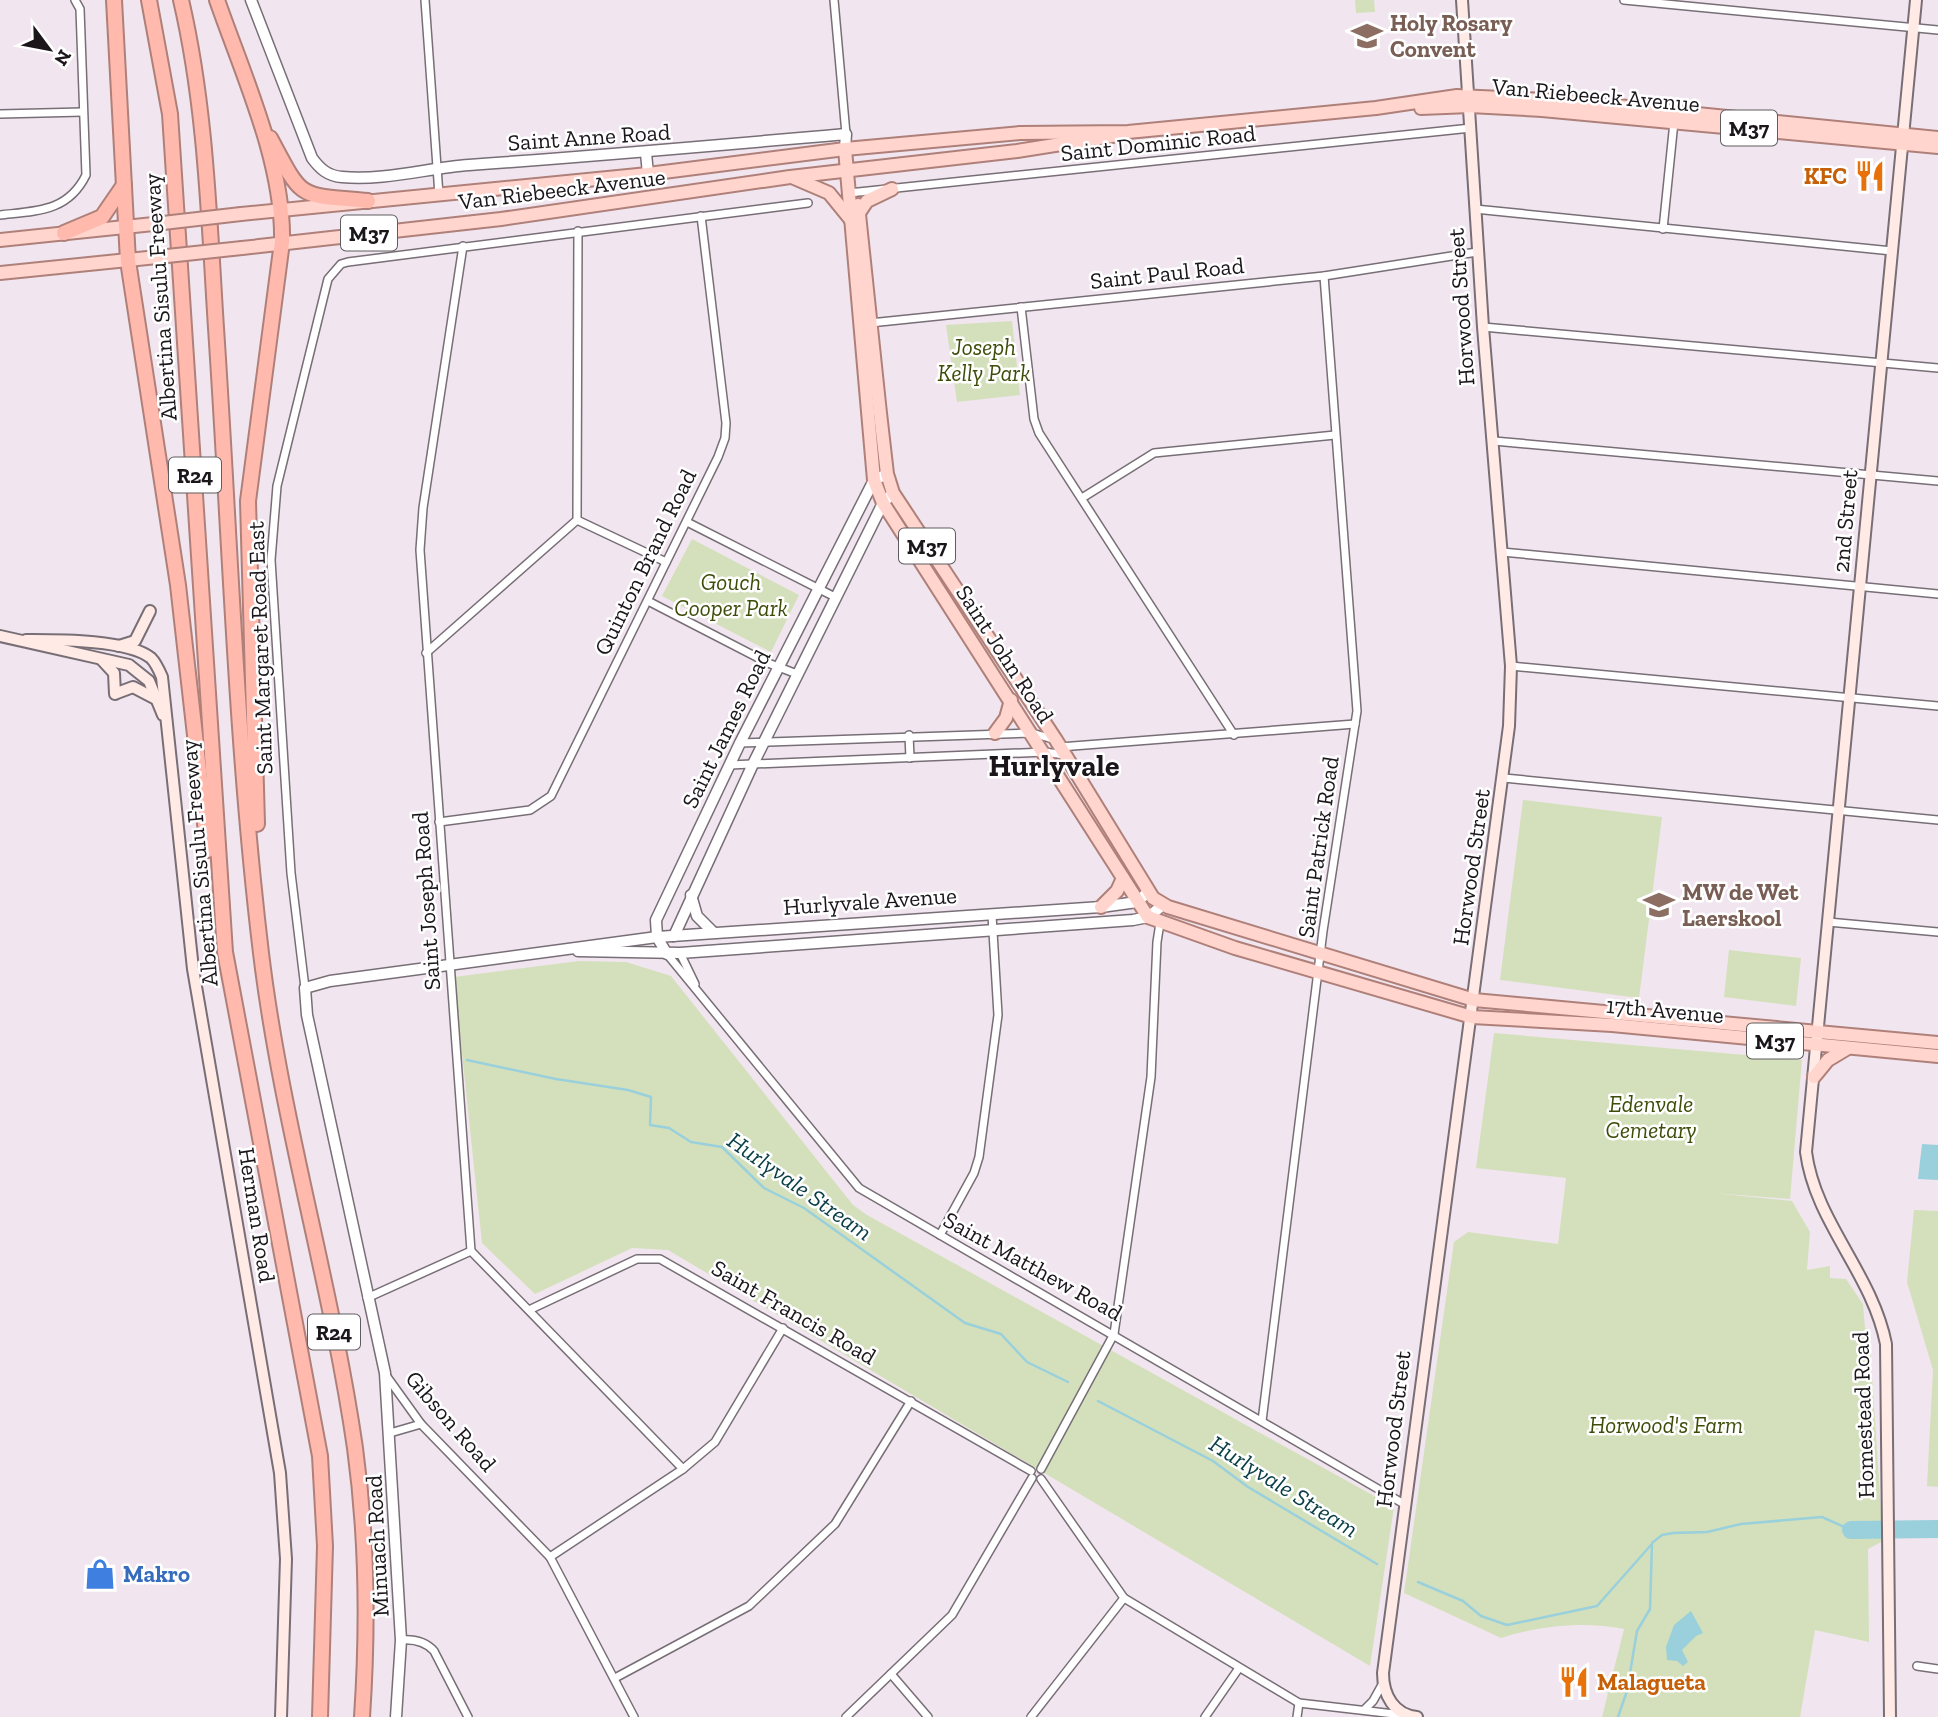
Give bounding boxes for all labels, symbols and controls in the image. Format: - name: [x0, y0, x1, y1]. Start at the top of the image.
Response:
- place label: Holy Rosary Convent: [1390, 9, 1513, 63]
- north arrow: [14, 14, 84, 84]
- school or university icon: Holy Rosary Convent: [1350, 19, 1384, 53]
- text: N: [49, 46, 77, 70]
- street label: Van Riebeeck Avenue: [1490, 72, 1701, 118]
- road number: M37: [1721, 110, 1777, 146]
- street label: Saint Anne Road: [507, 117, 672, 157]
- street label: Saint Dominic Road: [1059, 119, 1257, 167]
- restaurant icon: KFC: [1853, 159, 1887, 193]
- street label: Van Riebeeck Avenue: [456, 162, 667, 216]
- place label: KFC: [1804, 162, 1847, 190]
- street label: Albertina Sisulu Freeway: [137, 172, 183, 422]
- road number: M37: [341, 216, 397, 250]
- street label: Horwood Street: [1442, 227, 1480, 387]
- street label: Saint Paul Road: [1089, 251, 1246, 295]
- park label: Joseph Kelly Park: [938, 333, 1030, 387]
- road number: R24: [169, 458, 221, 492]
- street label: Quinton Brand Road: [588, 464, 702, 660]
- street label: 2nd Street: [1827, 468, 1863, 574]
- street label: Saint Margaret Road East: [242, 520, 278, 775]
- road number: M37: [899, 528, 955, 564]
- park label: Gouch Cooper Park: [674, 568, 788, 622]
- street label: Saint John Road: [950, 580, 1060, 729]
- street label: Saint James Road: [676, 645, 777, 813]
- street label: Albertina Sisulu Freeway: [174, 738, 224, 988]
- district label: Hurlyvale: [989, 748, 1119, 784]
- street label: Saint Patrick Road: [1291, 754, 1345, 939]
- street label: Horwood Street: [1446, 787, 1496, 947]
- street label: Saint Joseph Road: [406, 810, 446, 991]
- place label: MW de Wet Laerskool: [1682, 878, 1799, 932]
- street label: Hurlyvale Avenue: [782, 881, 958, 921]
- school or university icon: MW de Wet Laerskool: [1642, 888, 1676, 922]
- street label: 17th Avenue: [1605, 991, 1725, 1029]
- road number: M37: [1747, 1024, 1803, 1058]
- park label: Edenvale Cemetary: [1606, 1090, 1697, 1144]
- water label: Hurlyvale Stream: [722, 1125, 878, 1247]
- street label: Herman Road: [233, 1146, 282, 1285]
- street label: Saint Matthew Road: [939, 1205, 1128, 1327]
- street label: Saint Francis Road: [707, 1254, 882, 1371]
- road number: R24: [308, 1314, 360, 1350]
- street label: Homestead Road: [1846, 1331, 1880, 1499]
- street label: Horwood Street: [1369, 1349, 1417, 1509]
- street label: Gibson Road: [400, 1365, 503, 1477]
- park label: Horwood's Farm: [1589, 1411, 1743, 1439]
- water label: Hurlyvale Stream: [1204, 1429, 1364, 1543]
- street label: Minuach Road: [359, 1474, 395, 1618]
- shop icon: Makro: [83, 1557, 117, 1591]
- place label: Makro: [123, 1560, 190, 1588]
- restaurant icon: Malagueta: [1557, 1665, 1591, 1699]
- place label: Malagueta: [1597, 1668, 1706, 1696]

